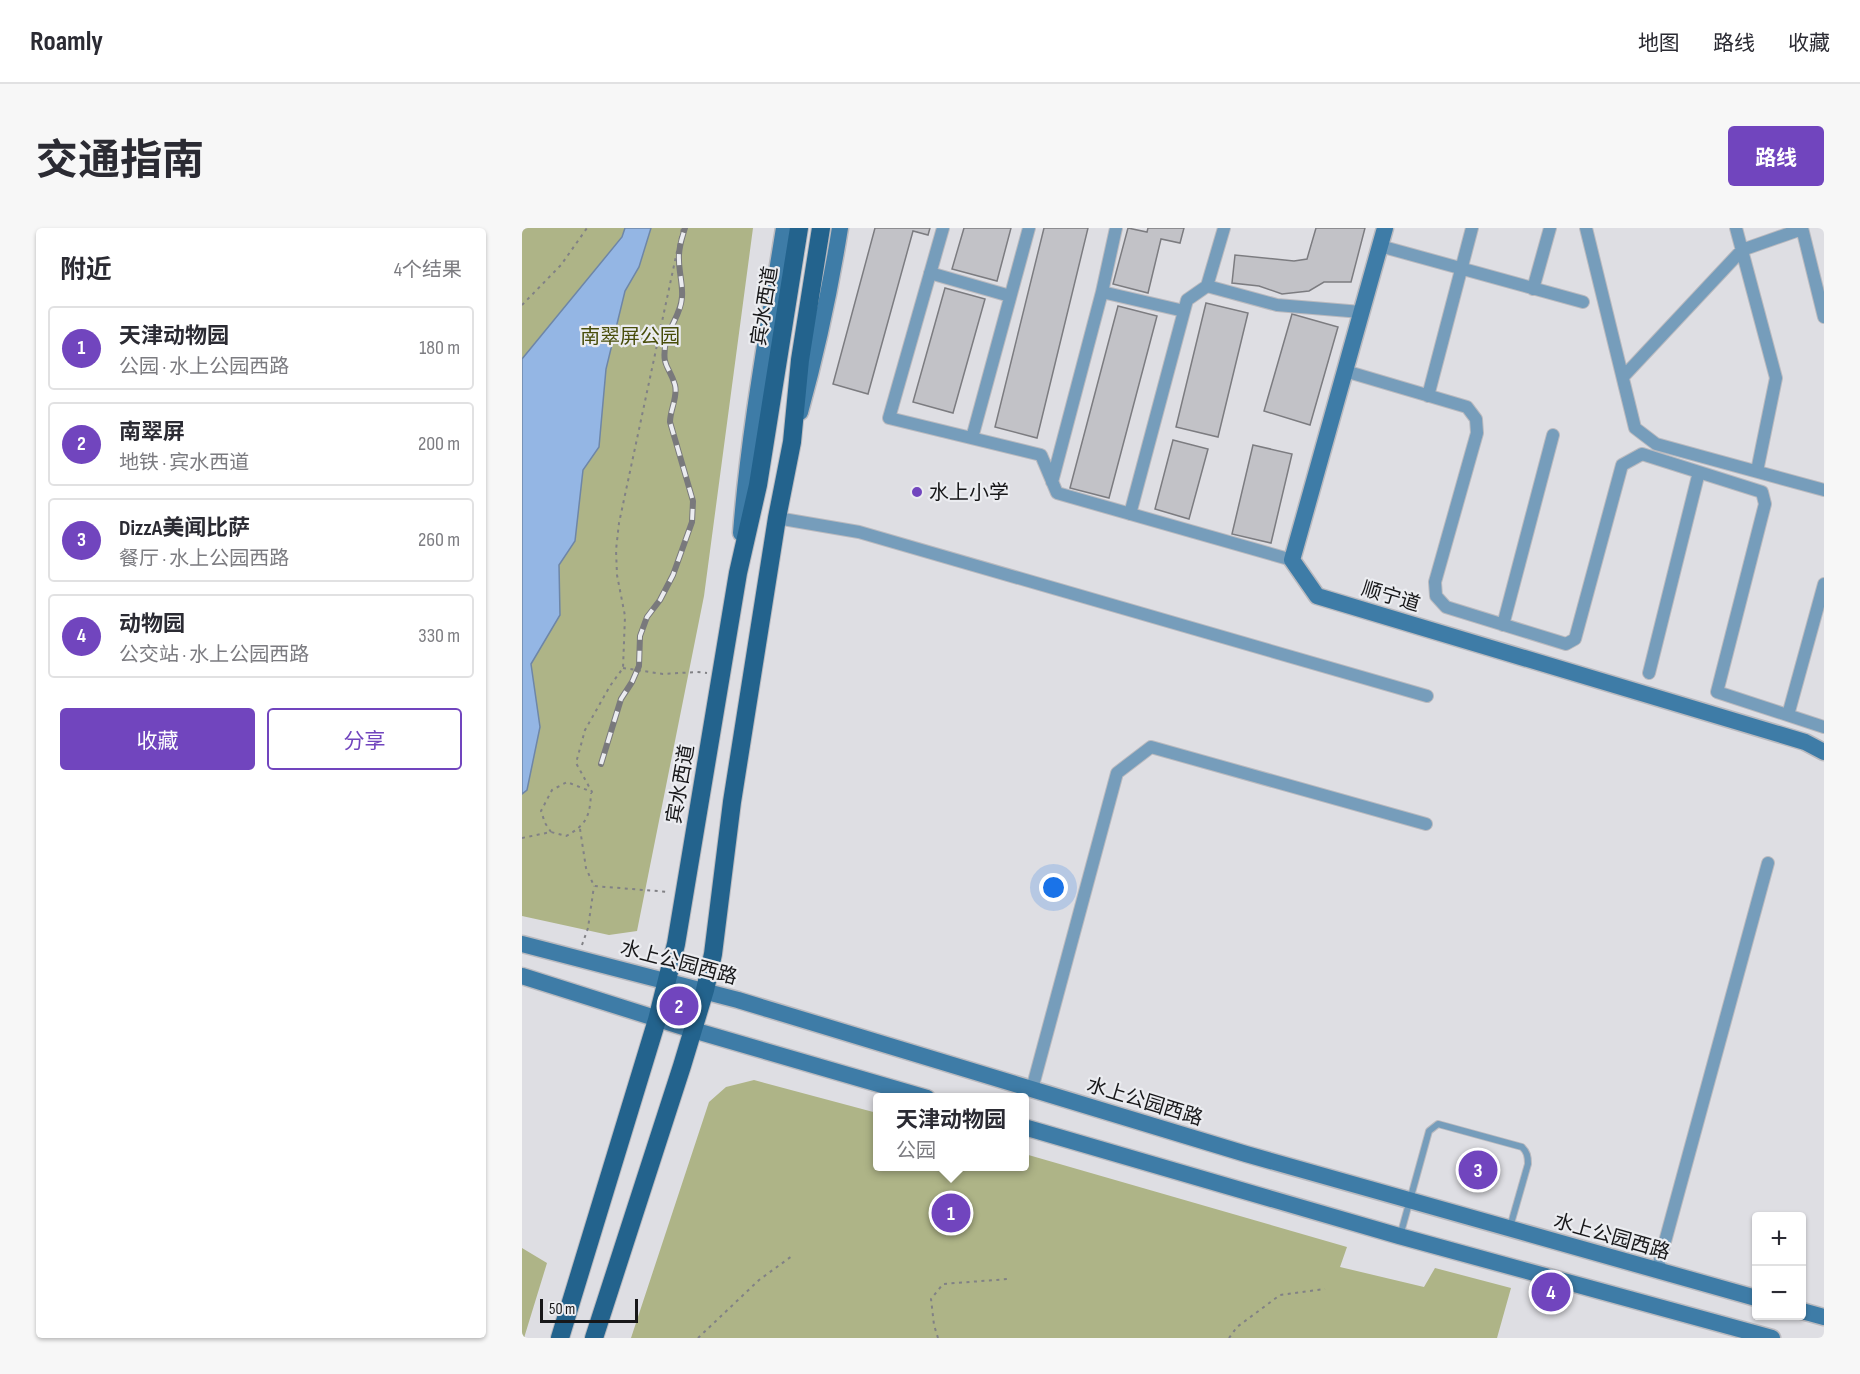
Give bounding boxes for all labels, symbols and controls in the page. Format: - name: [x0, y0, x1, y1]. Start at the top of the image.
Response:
- text: Roamly: [30, 25, 103, 58]
- text: 地图: [1638, 31, 1680, 56]
- text: 路线: [1713, 31, 1755, 56]
- text: 收藏: [1788, 31, 1830, 56]
- button: 路线: [1728, 126, 1824, 186]
- text: 交通指南: [36, 136, 204, 187]
- text: 附近: [60, 255, 112, 286]
- text: 4个结果: [394, 258, 462, 282]
- street label: 宾水西道: [747, 265, 783, 348]
- text: 天津动物园: [119, 323, 229, 350]
- park label: 南翠屏公园: [580, 325, 680, 349]
- text: 1: [78, 336, 85, 360]
- text: 180 m: [419, 336, 460, 360]
- text: 公园 · 水上公园西路: [119, 355, 289, 379]
- text: 南翠屏: [119, 419, 185, 446]
- text: 2: [77, 432, 86, 456]
- text: 200 m: [418, 432, 460, 456]
- text: 地铁 · 宾水西道: [119, 451, 249, 475]
- place label: 水上小学: [929, 481, 1009, 505]
- marker: 水上小学: [910, 485, 924, 499]
- text: DizzA美闻比萨: [119, 515, 250, 542]
- text: 3: [77, 528, 86, 552]
- text: 260 m: [418, 528, 460, 552]
- text: 餐厅 · 水上公园西路: [119, 547, 289, 571]
- street label: 顺宁道: [1359, 577, 1423, 617]
- text: 动物园: [119, 611, 185, 638]
- text: 4: [77, 624, 86, 648]
- text: 330 m: [418, 624, 460, 648]
- text: 公交站 · 水上公园西路: [119, 643, 309, 667]
- button: 收藏: [60, 708, 255, 770]
- button: 分享: [267, 708, 462, 770]
- street label: 宾水西道: [662, 743, 700, 826]
- your location: [1039, 873, 1068, 902]
- street label: 水上公园西路: [618, 936, 740, 990]
- pin: 2: [660, 984, 698, 1028]
- street label: 水上公园西路: [1084, 1073, 1206, 1131]
- popup: [873, 1093, 1029, 1171]
- text: 天津动物园: [896, 1107, 1006, 1134]
- text: 公园: [896, 1139, 936, 1163]
- pin: 3: [1458, 1148, 1498, 1192]
- pin: 1: [932, 1190, 970, 1236]
- street label: 水上公园西路: [1551, 1209, 1673, 1265]
- map controls: [1752, 1212, 1806, 1320]
- button: +: [1752, 1212, 1806, 1266]
- button: −: [1752, 1266, 1806, 1320]
- pin: 4: [1532, 1270, 1570, 1314]
- scale bar: [540, 1296, 638, 1324]
- text: 50 m: [549, 1300, 575, 1319]

